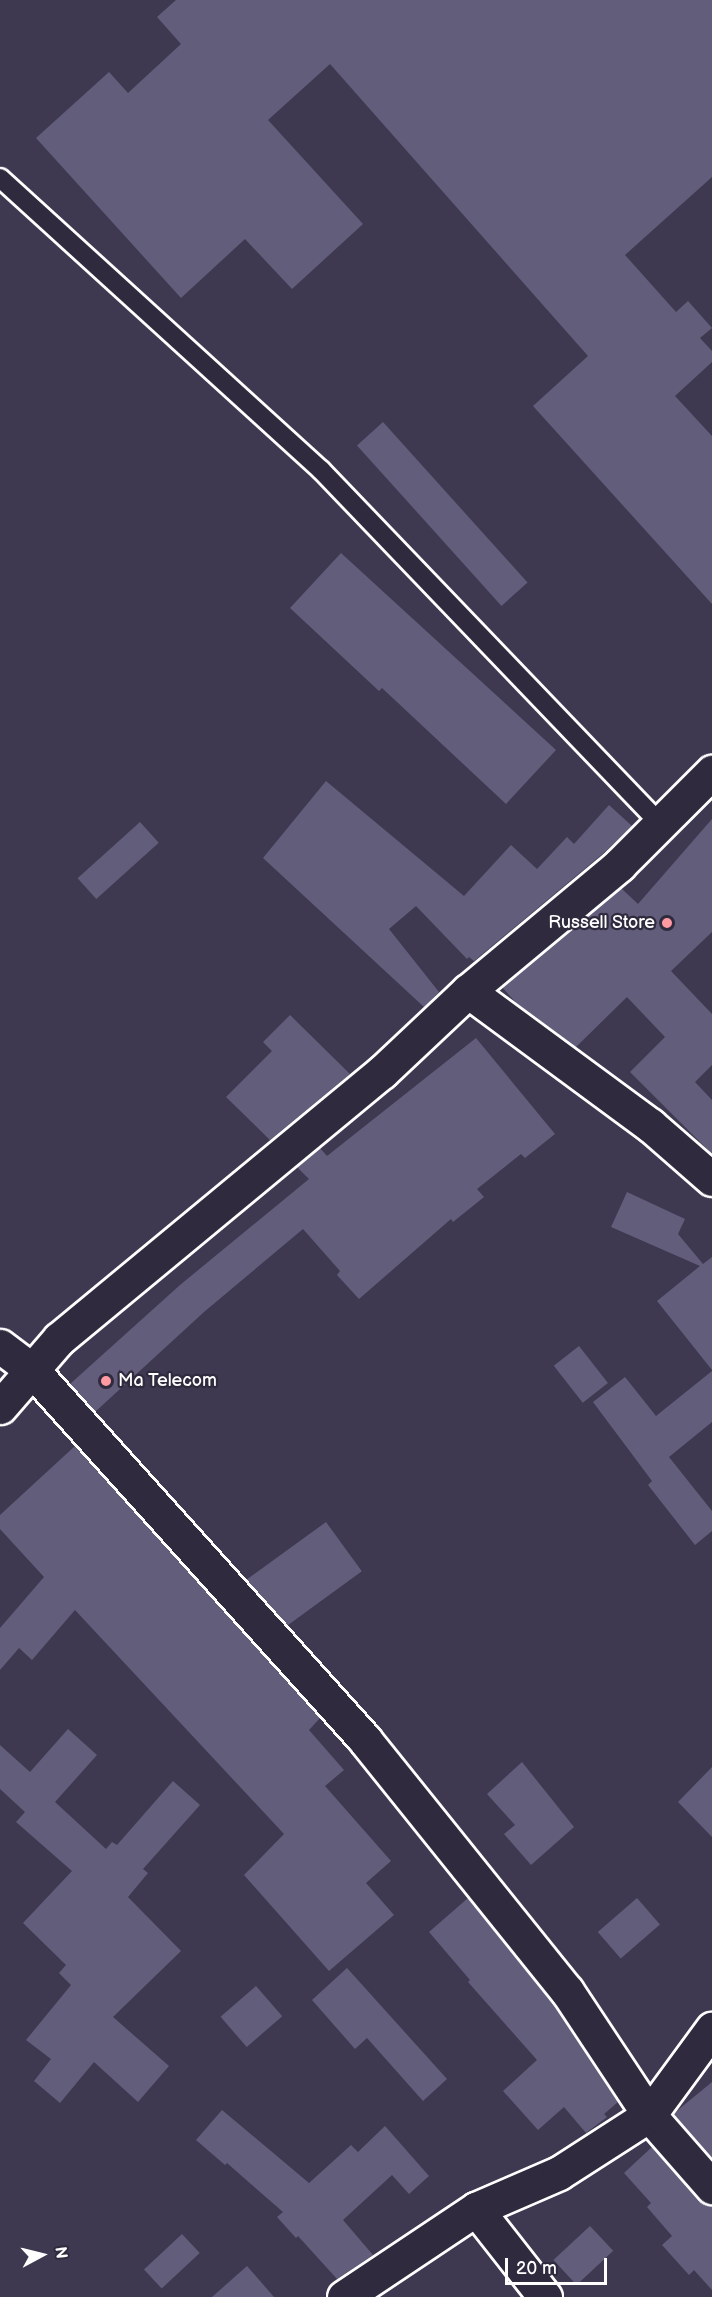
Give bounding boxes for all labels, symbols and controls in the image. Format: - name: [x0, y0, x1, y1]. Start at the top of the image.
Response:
- place label: Russell Store: [548, 912, 655, 934]
- marker: Russell Store: [660, 916, 674, 930]
- place label: Ma Telecom: [118, 1370, 217, 1392]
- marker: Ma Telecom: [99, 1374, 113, 1388]
- north arrow: [12, 2225, 72, 2285]
- text: N: [50, 2246, 71, 2260]
- scale bar: [508, 2246, 610, 2284]
- text: 20 m: [516, 2258, 557, 2279]

